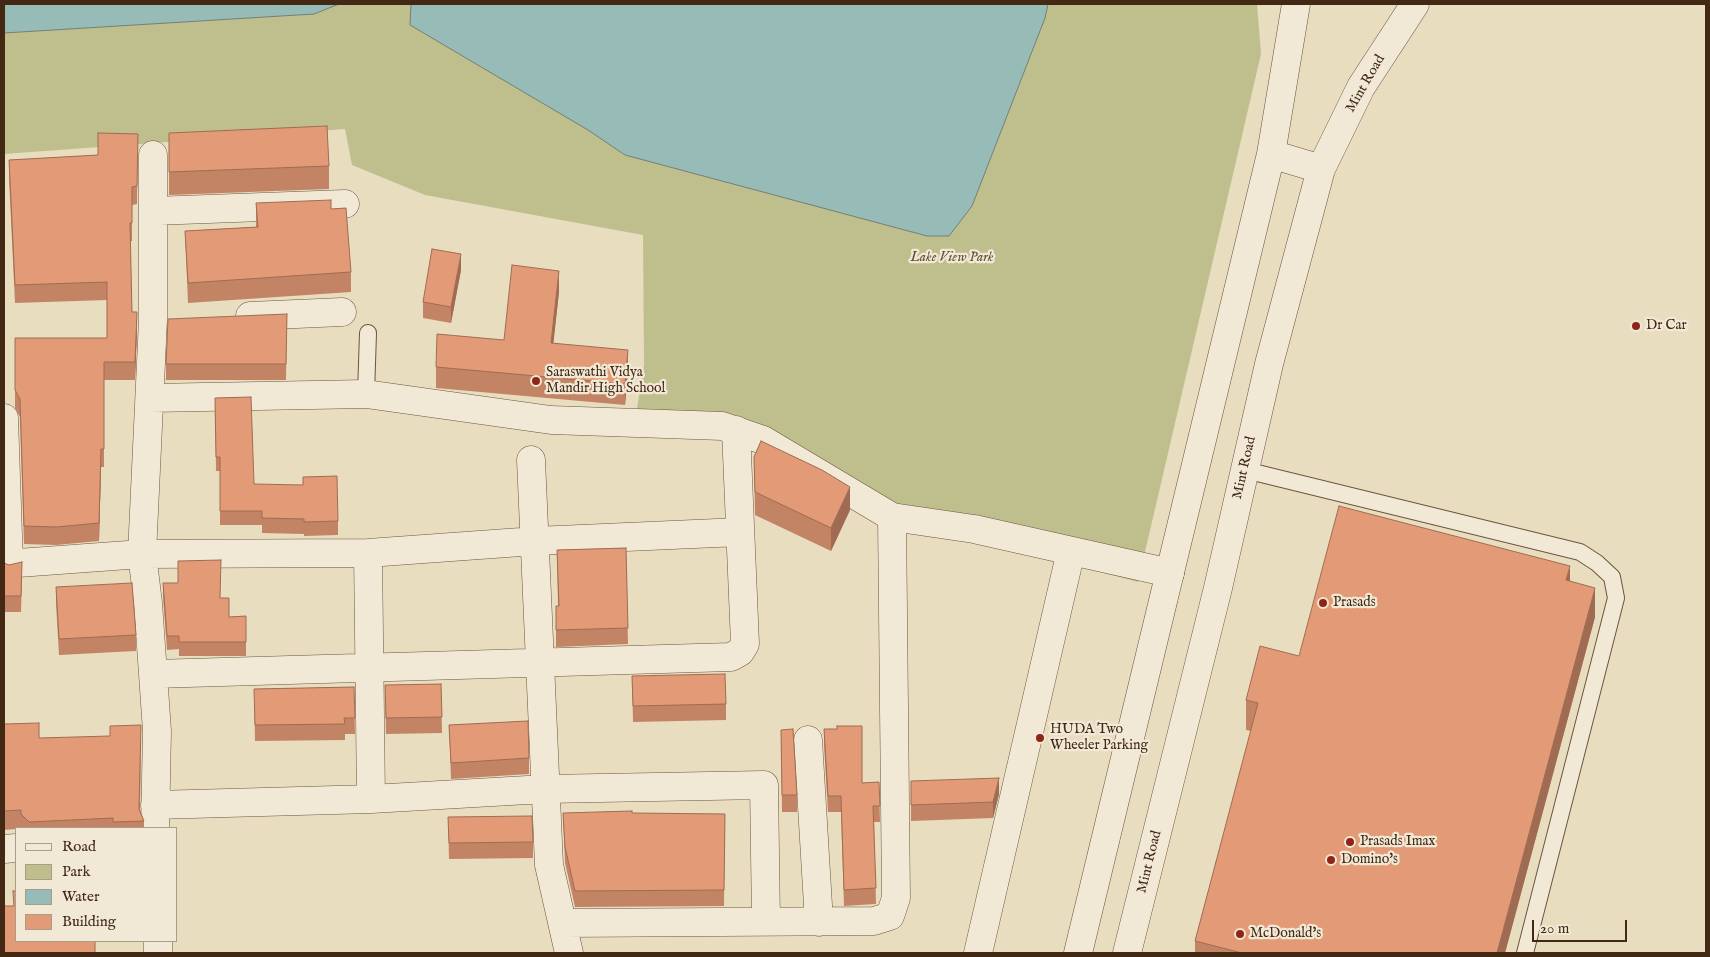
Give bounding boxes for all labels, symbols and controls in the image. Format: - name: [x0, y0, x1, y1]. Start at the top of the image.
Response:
- street label: Mint Road: [1343, 52, 1389, 116]
- park label: Lake View Park: [911, 250, 993, 266]
- place label: Dr Car: [1646, 318, 1687, 334]
- marker: Dr Car: [1630, 320, 1642, 332]
- place label: Saraswathi Vidya Mandir High School: [546, 365, 665, 398]
- marker: Saraswathi Vidya Mandir High School: [530, 375, 542, 387]
- street label: Mint Road: [1230, 435, 1260, 501]
- place label: Prasads: [1333, 595, 1376, 611]
- marker: Prasads: [1317, 597, 1329, 609]
- place label: HUDA Two Wheeler Parking: [1050, 722, 1148, 754]
- marker: HUDA Two Wheeler Parking: [1034, 732, 1046, 744]
- legend: [15, 827, 178, 942]
- street label: Mint Road: [1134, 829, 1166, 895]
- place label: Prasads Imax: [1360, 834, 1435, 850]
- marker: Prasads Imax: [1344, 836, 1356, 848]
- text: Road: [62, 837, 96, 856]
- place label: Domino's: [1341, 852, 1398, 868]
- marker: Domino's: [1325, 854, 1337, 866]
- text: Park: [62, 862, 91, 881]
- text: Water: [62, 887, 99, 906]
- scale bar: [1535, 910, 1630, 942]
- text: Building: [62, 912, 116, 931]
- text: 20 m: [1540, 919, 1569, 938]
- place label: McDonald's: [1250, 926, 1321, 942]
- marker: McDonald's: [1234, 928, 1246, 940]

